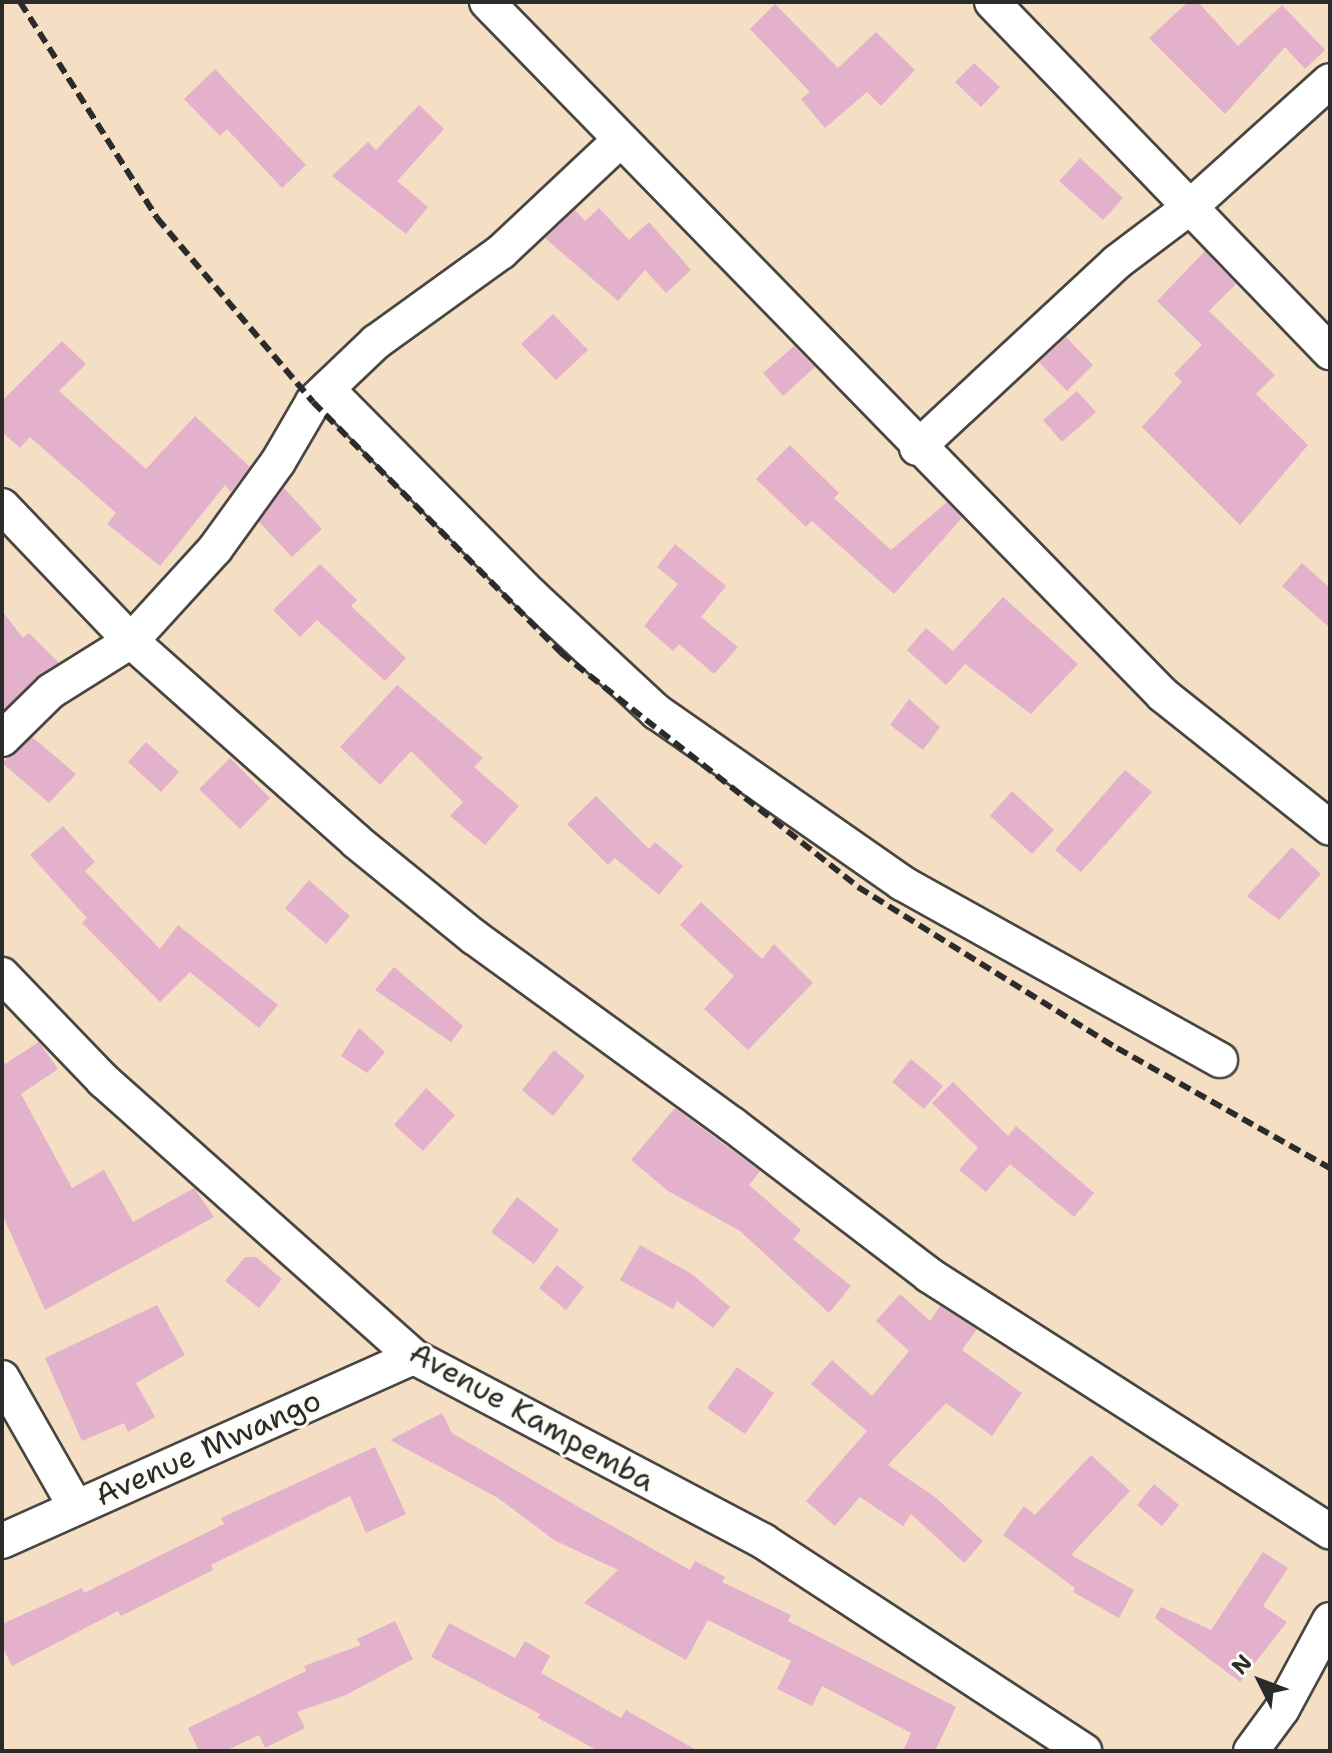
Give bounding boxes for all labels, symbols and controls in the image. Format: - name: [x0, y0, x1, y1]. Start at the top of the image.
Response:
- street label: Avenue Kampemba: [403, 1335, 661, 1499]
- street label: Avenue Mwango: [90, 1382, 326, 1514]
- north arrow: [1220, 1641, 1300, 1721]
- text: N: [1225, 1648, 1258, 1681]

